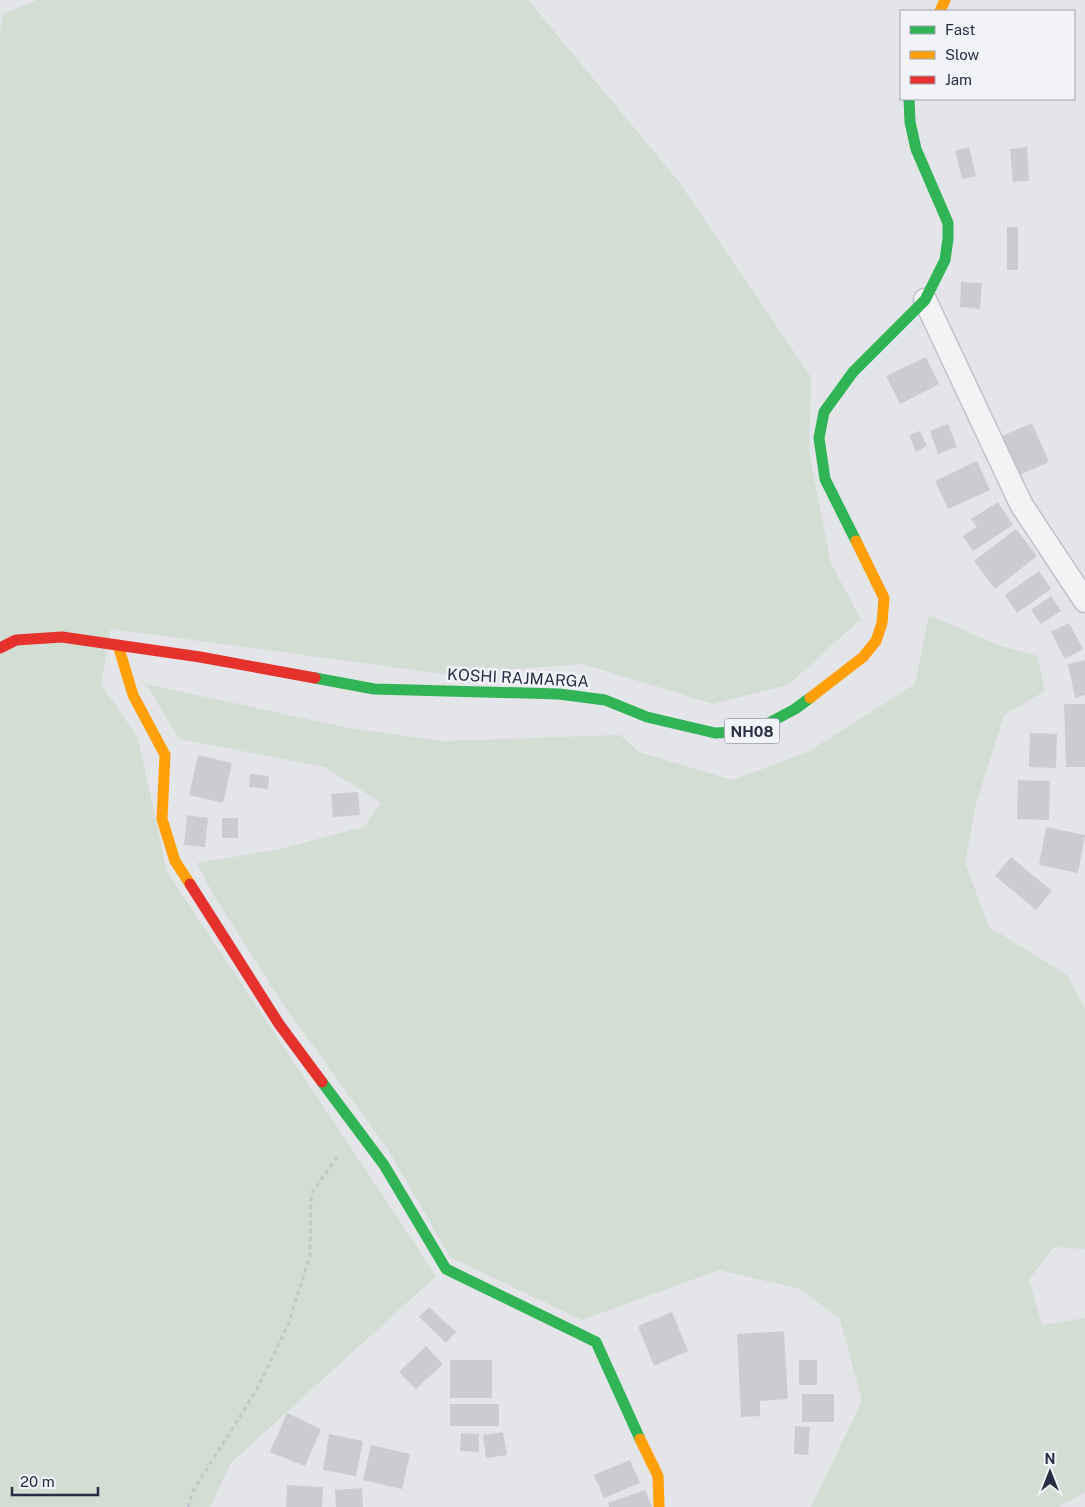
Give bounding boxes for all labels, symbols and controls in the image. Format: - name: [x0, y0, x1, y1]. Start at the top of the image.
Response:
- legend: [900, 10, 1075, 100]
- text: Fast: [945, 21, 975, 38]
- text: Slow: [945, 46, 980, 63]
- text: Jam: [945, 71, 972, 88]
- street label: KOSHI RAJMARGA: [447, 665, 589, 691]
- road number: NH08: [724, 718, 780, 744]
- north arrow: [1025, 1447, 1075, 1497]
- text: N: [1045, 1451, 1055, 1467]
- scale bar: [12, 1464, 99, 1496]
- text: 20 m: [20, 1473, 55, 1490]

